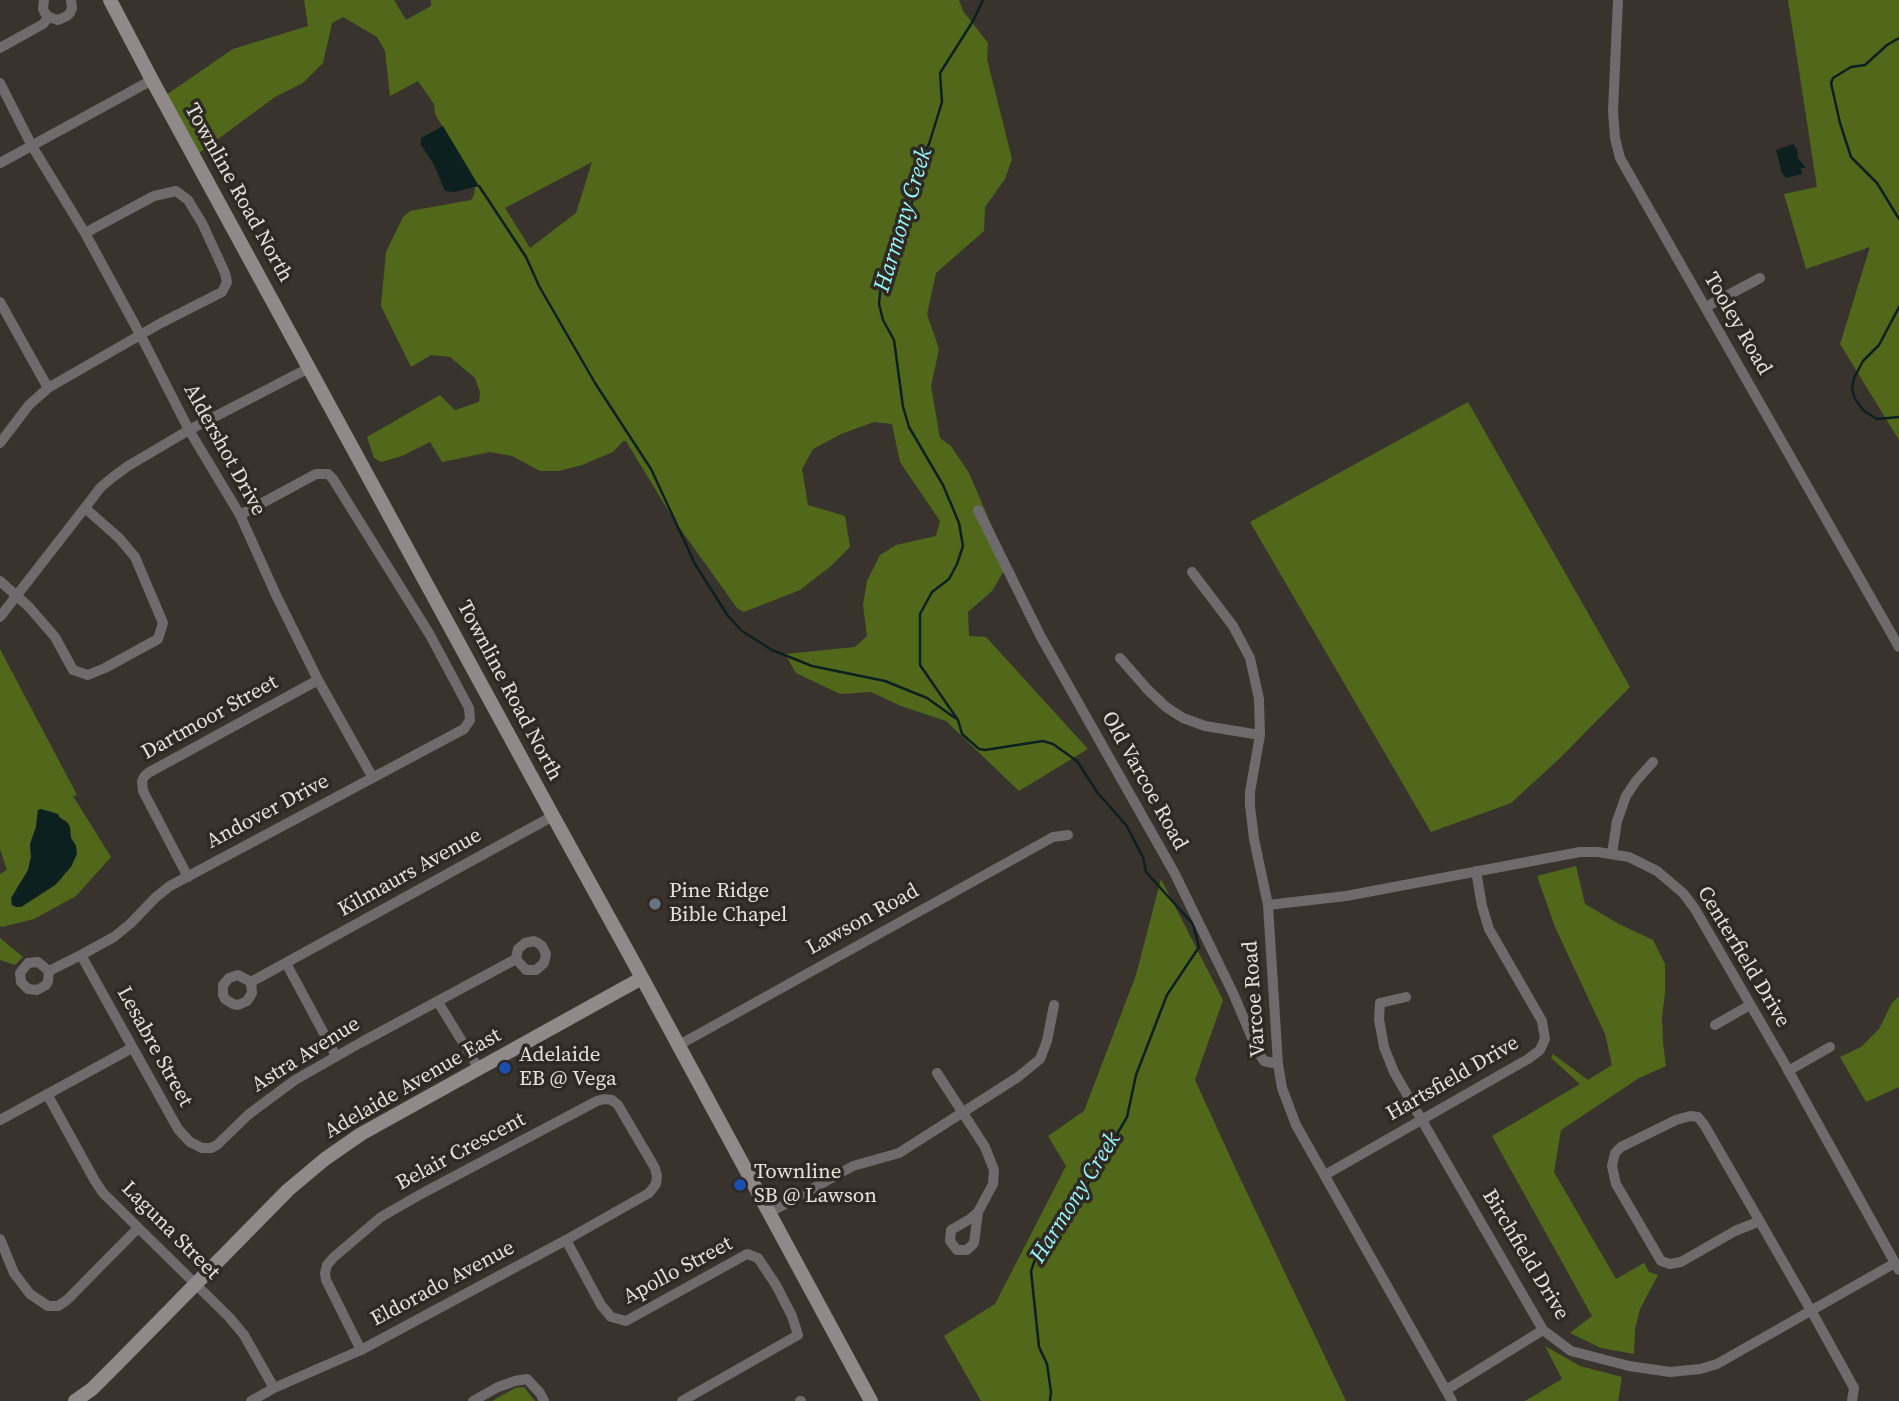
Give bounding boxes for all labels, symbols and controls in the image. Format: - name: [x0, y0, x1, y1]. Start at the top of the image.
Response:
- street label: Townline Road North: [178, 99, 298, 287]
- water label: Harmony Creek: [869, 145, 939, 295]
- street label: Tooley Road: [1698, 268, 1776, 380]
- street label: Aldershot Drive: [177, 380, 271, 520]
- street label: Townline Road North: [451, 597, 567, 785]
- street label: Dartmoor Street: [138, 670, 282, 766]
- street label: Old Varcoe Road: [1096, 707, 1192, 855]
- street label: Andover Drive: [202, 769, 334, 855]
- street label: Kilmaurs Avenue: [334, 823, 486, 923]
- place label: Pine Ridge Bible Chapel: [669, 879, 787, 929]
- street label: Lawson Road: [802, 879, 924, 961]
- street label: Centerfield Drive: [1691, 882, 1795, 1032]
- marker: Pine Ridge Bible Chapel: [647, 896, 663, 912]
- street label: Varcoe Road: [1238, 940, 1272, 1058]
- street label: Lesabre Street: [111, 982, 197, 1112]
- street label: Astra Avenue: [247, 1012, 365, 1098]
- street label: Adelaide Avenue East: [320, 1023, 506, 1145]
- street label: Hartsfield Drive: [1382, 1031, 1524, 1127]
- place label: Adelaide EB @ Vega: [519, 1043, 617, 1093]
- marker: Adelaide EB @ Vega: [497, 1060, 513, 1076]
- street label: Belair Crescent: [392, 1107, 530, 1197]
- water label: Harmony Creek: [1025, 1127, 1127, 1269]
- place label: Townline SB @ Lawson: [754, 1160, 877, 1210]
- street label: Laguna Street: [116, 1177, 224, 1285]
- marker: Townline SB @ Lawson: [732, 1177, 748, 1193]
- street label: Birchfield Drive: [1476, 1185, 1574, 1325]
- street label: Apollo Street: [619, 1232, 737, 1310]
- street label: Eldorado Avenue: [367, 1236, 519, 1332]

